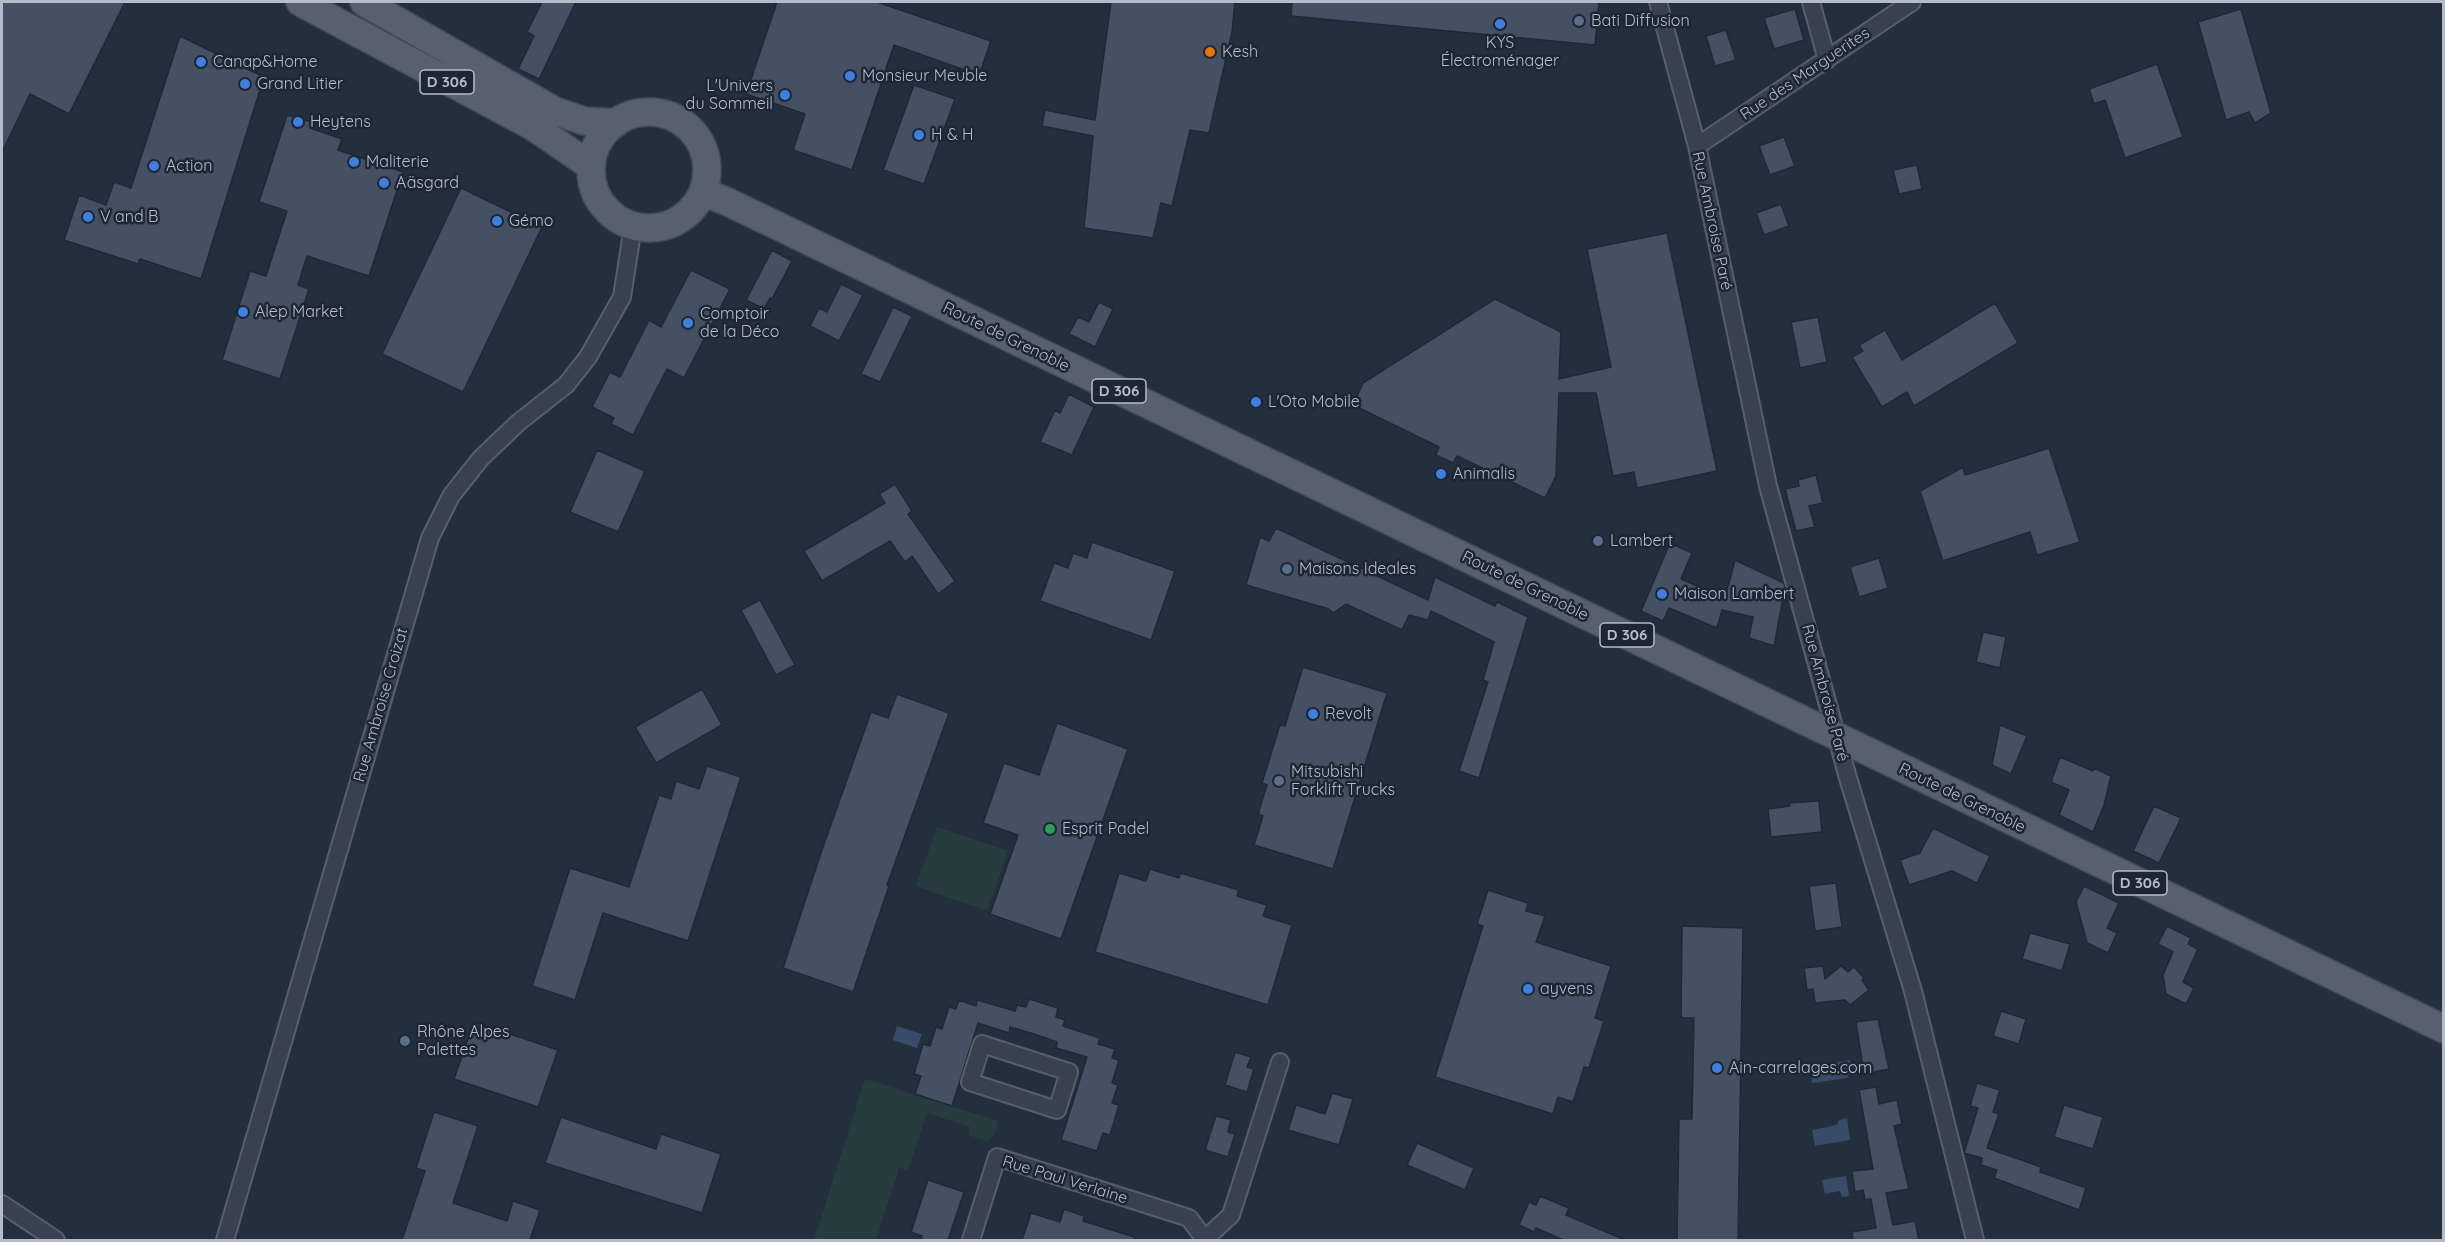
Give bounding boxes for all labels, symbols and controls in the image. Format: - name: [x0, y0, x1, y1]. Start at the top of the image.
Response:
- place label: Bati Diffusion: [1591, 11, 1690, 31]
- marker: Bati Diffusion: [1572, 14, 1586, 28]
- marker: KYS Électroménager: [1493, 17, 1507, 31]
- street label: Rue des Marguerites: [1737, 24, 1873, 124]
- place label: KYS Électroménager: [1441, 33, 1559, 71]
- place label: Kesh: [1222, 42, 1258, 62]
- marker: Kesh: [1203, 45, 1217, 59]
- place label: Canap&Home: [213, 52, 317, 72]
- marker: Canap&Home: [194, 55, 208, 69]
- place label: Monsieur Meuble: [862, 66, 987, 86]
- marker: Monsieur Meuble: [843, 69, 857, 83]
- road number: D 306: [420, 70, 474, 94]
- place label: Grand Litier: [257, 74, 343, 94]
- place label: L'Univers du Sommeil: [686, 76, 773, 114]
- marker: Grand Litier: [238, 77, 252, 91]
- marker: L'Univers du Sommeil: [778, 88, 792, 102]
- place label: Heytens: [310, 112, 371, 132]
- marker: Heytens: [291, 115, 305, 129]
- place label: H & H: [931, 125, 974, 145]
- marker: H & H: [912, 128, 926, 142]
- street label: Rue Ambroise Paré: [1688, 150, 1736, 292]
- place label: Maliterie: [366, 152, 429, 172]
- marker: Maliterie: [347, 155, 361, 169]
- place label: Action: [166, 156, 212, 176]
- marker: Action: [147, 159, 161, 173]
- place label: Aäsgard: [396, 173, 459, 193]
- marker: Aäsgard: [377, 176, 391, 190]
- place label: V and B: [100, 207, 158, 227]
- marker: V and B: [81, 210, 95, 224]
- place label: Gémo: [509, 211, 553, 231]
- marker: Gémo: [490, 214, 504, 228]
- street label: Route de Grenoble: [940, 298, 1072, 376]
- place label: Alep Market: [255, 302, 344, 322]
- place label: Comptoir de la Déco: [700, 304, 779, 342]
- marker: Alep Market: [236, 305, 250, 319]
- marker: Comptoir de la Déco: [681, 316, 695, 330]
- road number: D 306: [1092, 379, 1146, 403]
- place label: L'Oto Mobile: [1268, 392, 1360, 412]
- marker: L'Oto Mobile: [1249, 395, 1263, 409]
- place label: Animalis: [1453, 464, 1515, 484]
- marker: Animalis: [1434, 467, 1448, 481]
- place label: Lambert: [1610, 531, 1673, 551]
- marker: Lambert: [1591, 534, 1605, 548]
- street label: Route de Grenoble: [1459, 547, 1591, 625]
- place label: Maisons Ideales: [1299, 559, 1416, 579]
- marker: Maisons Ideales: [1280, 562, 1294, 576]
- place label: Maison Lambert: [1674, 584, 1794, 604]
- marker: Maison Lambert: [1655, 587, 1669, 601]
- street label: Rue Ambroise Paré: [1797, 622, 1853, 764]
- road number: D 306: [1600, 623, 1654, 647]
- street label: Rue Ambroise Croizat: [350, 626, 412, 784]
- place label: Revolt: [1325, 704, 1372, 724]
- marker: Revolt: [1306, 707, 1320, 721]
- street label: Route de Grenoble: [1896, 759, 2028, 837]
- place label: Mitsubishi Forklift Trucks: [1291, 762, 1395, 800]
- marker: Mitsubishi Forklift Trucks: [1272, 774, 1286, 788]
- place label: Esprit Padel: [1062, 819, 1149, 839]
- marker: Esprit Padel: [1043, 822, 1057, 836]
- road number: D 306: [2113, 871, 2167, 895]
- place label: ayvens: [1540, 979, 1593, 999]
- marker: ayvens: [1521, 982, 1535, 996]
- place label: Rhône Alpes Palettes: [417, 1022, 509, 1060]
- marker: Rhône Alpes Palettes: [398, 1034, 412, 1048]
- place label: Ain-carrelages.com: [1729, 1058, 1872, 1078]
- marker: Ain-carrelages.com: [1710, 1061, 1724, 1075]
- street label: Rue Paul Verlaine: [1000, 1152, 1130, 1208]

